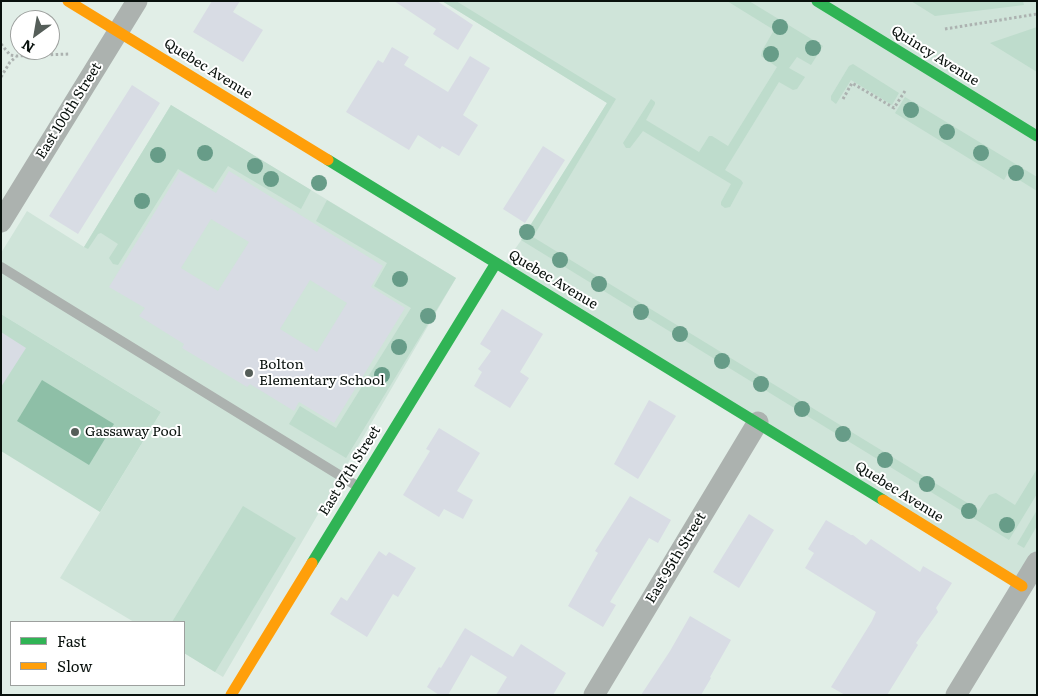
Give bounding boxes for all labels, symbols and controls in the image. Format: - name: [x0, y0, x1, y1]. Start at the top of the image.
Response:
- north arrow: [10, 10, 60, 60]
- street label: Quincy Avenue: [888, 22, 982, 90]
- text: N: [17, 35, 38, 58]
- street label: Quebec Avenue: [161, 35, 255, 103]
- street label: East 100th Street: [33, 60, 105, 162]
- street label: Quebec Avenue: [505, 247, 601, 313]
- place label: Bolton Elementary School: [259, 357, 385, 390]
- marker: Bolton Elementary School: [243, 367, 255, 379]
- street label: East 97th Street: [316, 423, 384, 519]
- place label: Gassaway Pool: [85, 424, 181, 440]
- marker: Gassaway Pool: [69, 426, 81, 438]
- street label: Quebec Avenue: [852, 458, 946, 526]
- street label: East 95th Street: [642, 509, 710, 607]
- legend: [10, 621, 185, 686]
- text: Fast: [57, 629, 86, 652]
- text: Slow: [57, 654, 92, 677]

